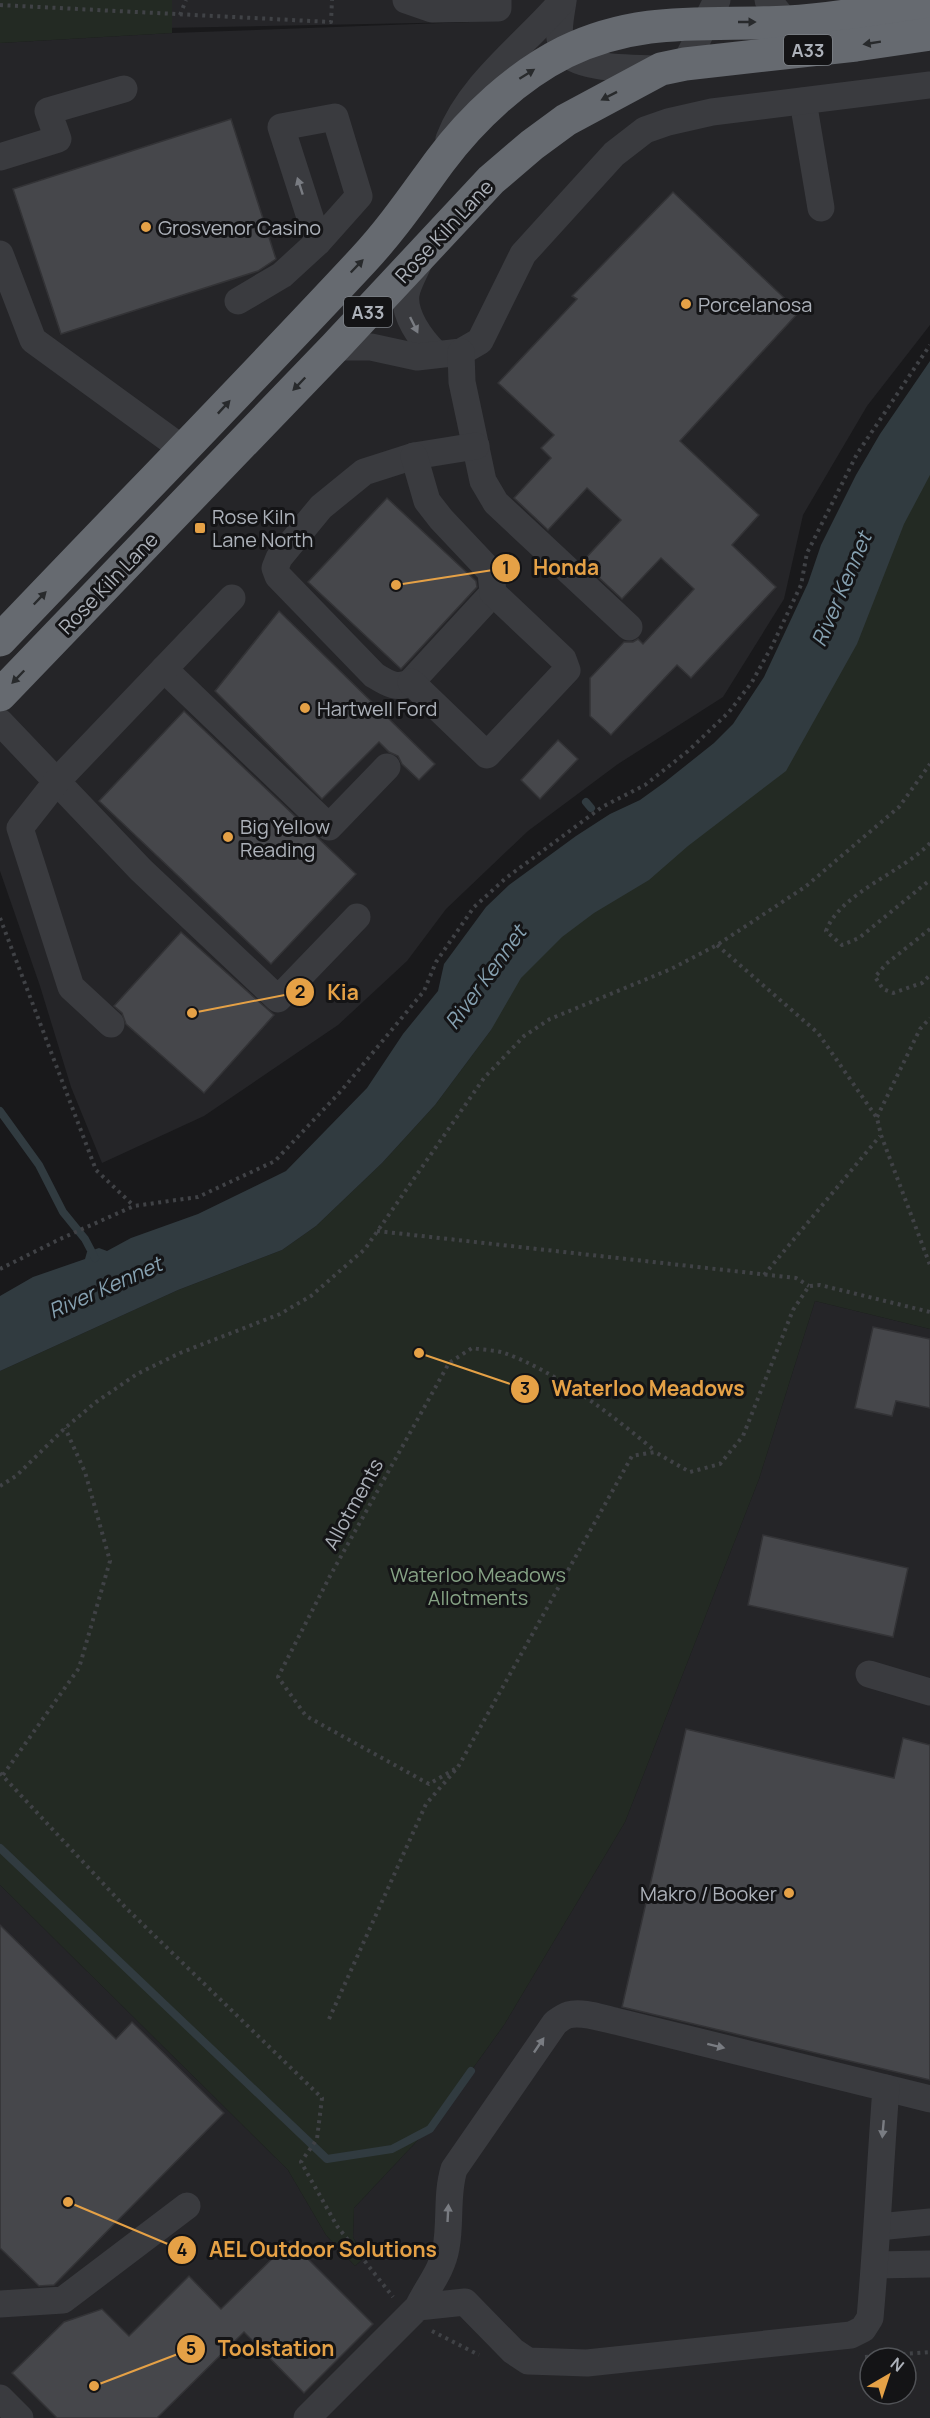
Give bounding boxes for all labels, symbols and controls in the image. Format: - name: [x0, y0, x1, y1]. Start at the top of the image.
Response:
- one-way arrow: [738, 17, 757, 27]
- road number: A33: [784, 35, 832, 65]
- one-way arrow: [863, 38, 882, 47]
- one-way arrow: [519, 69, 535, 80]
- one-way arrow: [600, 90, 618, 100]
- street label: Rose Kiln Lane: [389, 173, 499, 289]
- one-way arrow: [295, 177, 305, 195]
- place label: Grosvenor Casino: [158, 214, 321, 241]
- marker: Grosvenor Casino: [139, 220, 153, 234]
- one-way arrow: [350, 259, 364, 273]
- place label: Porcelanosa: [698, 291, 812, 318]
- road number: A33: [344, 297, 392, 327]
- marker: Porcelanosa: [679, 297, 693, 311]
- one-way arrow: [410, 316, 419, 333]
- one-way arrow: [292, 377, 306, 392]
- one-way arrow: [216, 401, 230, 415]
- place label: Rose Kiln Lane North: [212, 503, 313, 553]
- marker: Rose Kiln Lane North: [193, 521, 207, 535]
- water label: River Kennet: [804, 525, 879, 650]
- street label: Rose Kiln Lane: [52, 526, 164, 640]
- callout: Honda: [491, 548, 612, 587]
- text: Honda: [533, 553, 599, 581]
- text: 1: [502, 555, 510, 579]
- one-way arrow: [33, 591, 47, 605]
- one-way arrow: [11, 669, 25, 683]
- place label: Hartwell Ford: [317, 695, 437, 722]
- marker: Hartwell Ford: [298, 701, 312, 715]
- place label: Big Yellow Reading: [240, 813, 330, 863]
- marker: Big Yellow Reading: [221, 830, 235, 844]
- water label: River Kennet: [438, 917, 534, 1034]
- callout: Kia: [285, 973, 371, 1012]
- text: Kia: [327, 978, 359, 1006]
- text: 2: [295, 979, 305, 1003]
- water label: River Kennet: [44, 1248, 169, 1325]
- callout: Waterloo Meadows: [510, 1369, 757, 1408]
- text: Waterloo Meadows: [551, 1374, 745, 1402]
- text: 3: [520, 1376, 530, 1400]
- street label: Allotments: [317, 1453, 389, 1555]
- park label: Waterloo Meadows Allotments: [390, 1561, 566, 1611]
- place label: Makro / Booker: [640, 1880, 777, 1907]
- marker: Makro / Booker: [782, 1886, 796, 1900]
- one-way arrow: [533, 2038, 545, 2054]
- one-way arrow: [707, 2041, 726, 2051]
- one-way arrow: [878, 2119, 888, 2138]
- one-way arrow: [443, 2204, 453, 2223]
- callout: AEL Outdoor Solutions: [167, 2230, 450, 2269]
- text: AEL Outdoor Solutions: [209, 2235, 437, 2263]
- text: 4: [177, 2237, 188, 2261]
- callout: Toolstation: [176, 2330, 346, 2369]
- text: Toolstation: [218, 2334, 334, 2362]
- text: 5: [186, 2336, 196, 2360]
- north arrow: [858, 2346, 918, 2406]
- text: N: [886, 2352, 909, 2377]

